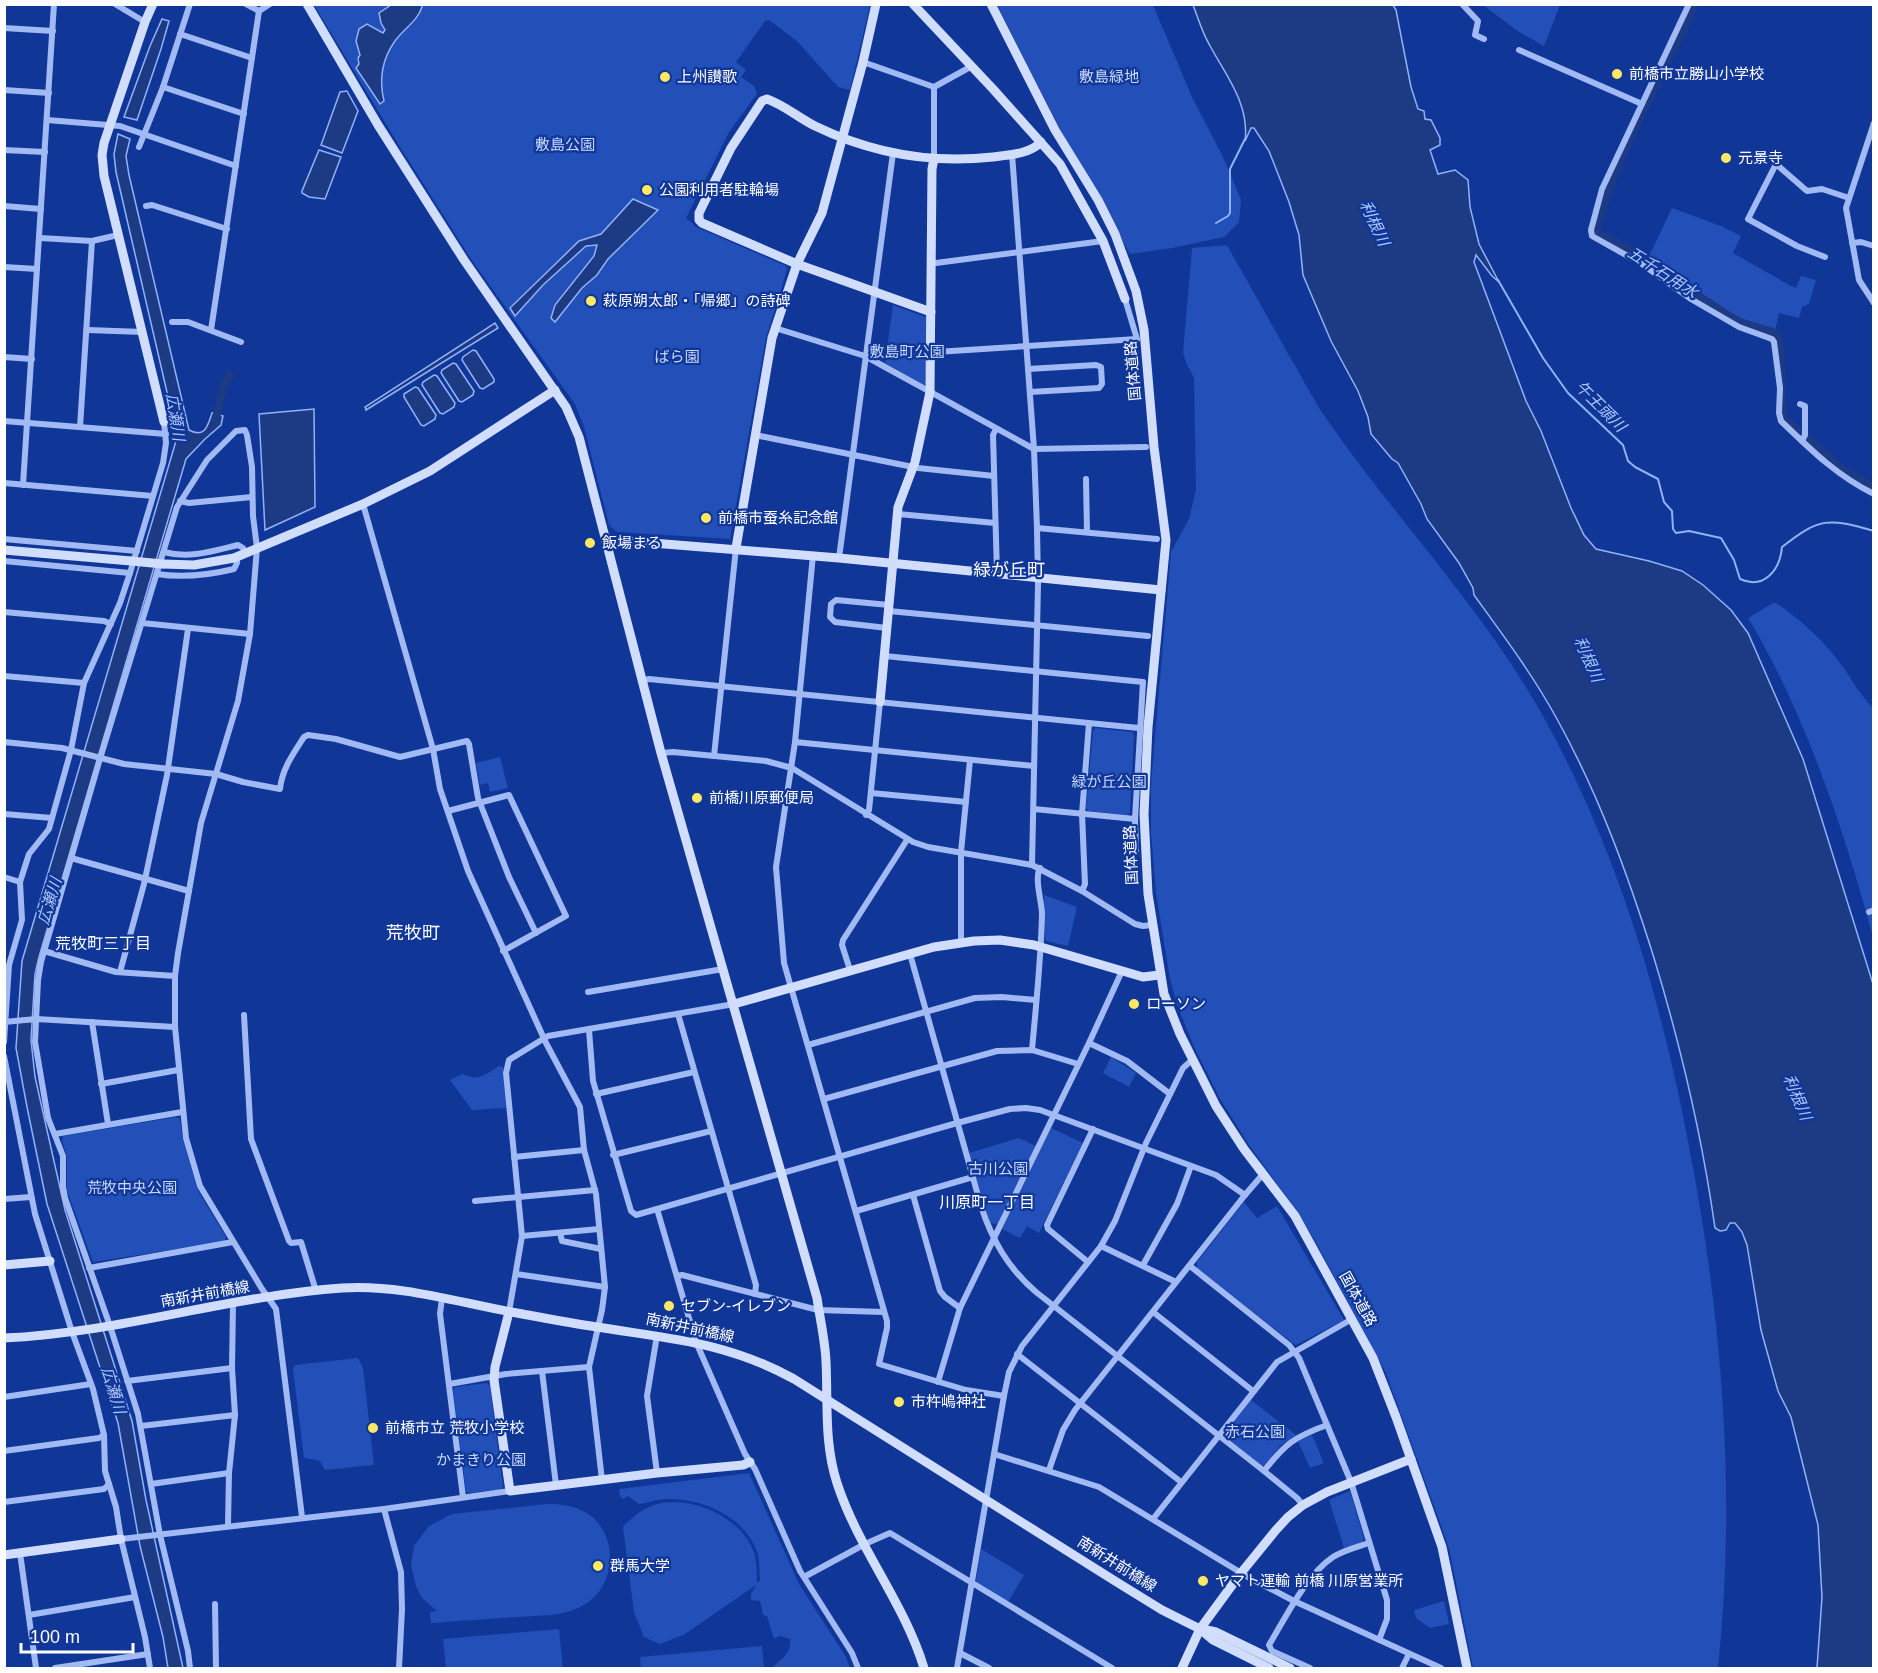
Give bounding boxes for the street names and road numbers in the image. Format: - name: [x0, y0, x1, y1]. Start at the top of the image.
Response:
- street label: 国体道路: [1121, 340, 1144, 402]
- street label: 国体道路: [1120, 825, 1141, 885]
- street label: 国体道路: [1336, 1268, 1380, 1329]
- street label: 南新井前橋線: [159, 1277, 251, 1310]
- street label: 南新井前橋線: [644, 1310, 736, 1345]
- street label: 南新井前橋線: [1075, 1533, 1160, 1595]

